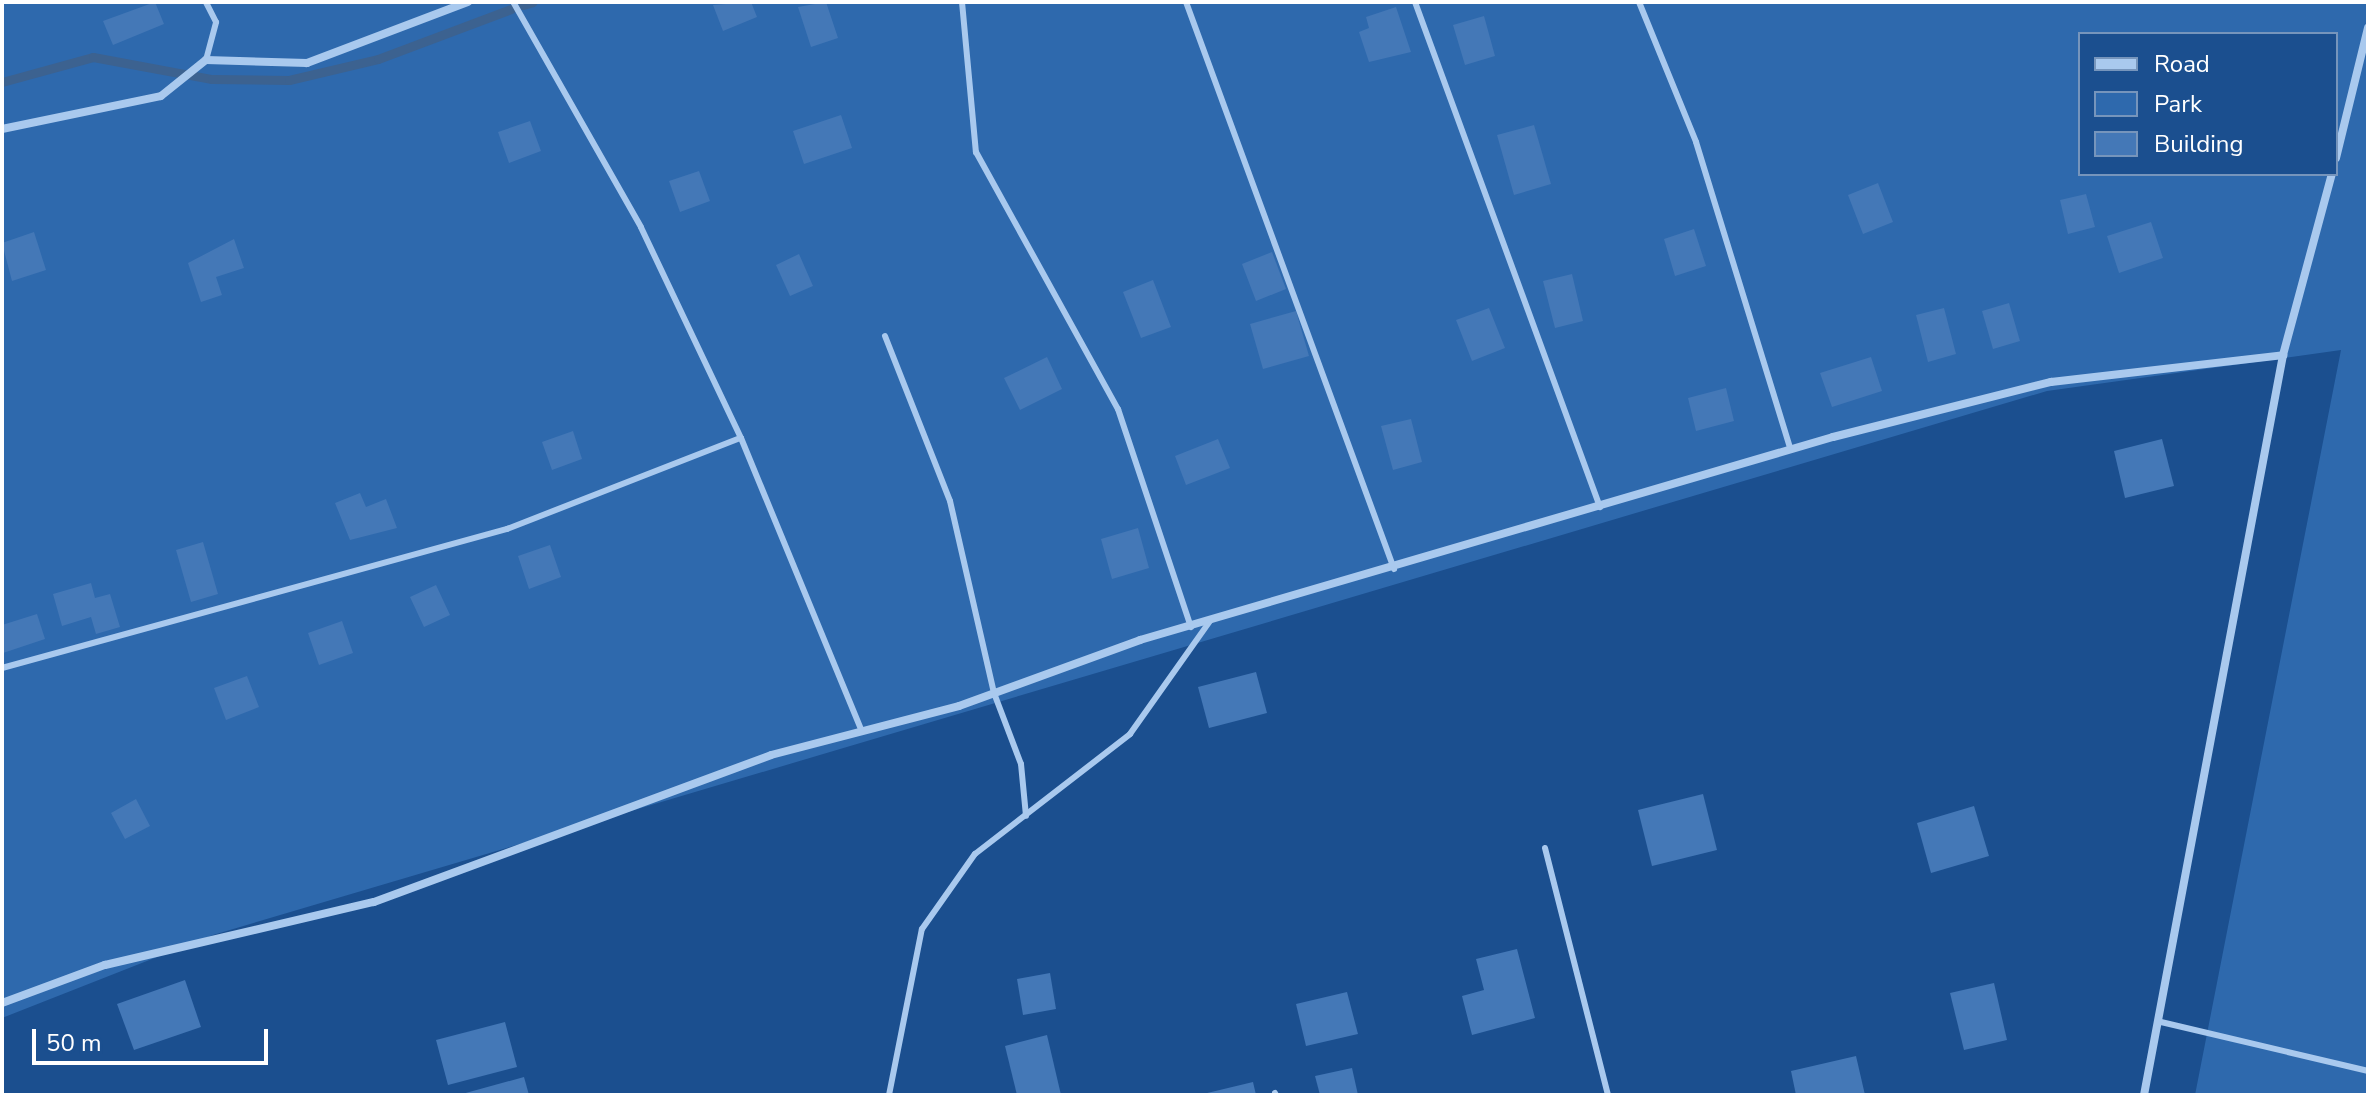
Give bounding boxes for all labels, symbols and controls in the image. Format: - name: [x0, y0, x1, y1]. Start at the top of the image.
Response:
- legend: [2078, 32, 2338, 176]
- text: Road: [2154, 48, 2210, 80]
- text: Park: [2154, 88, 2202, 120]
- text: Building: [2154, 128, 2244, 160]
- scale bar: [36, 1013, 272, 1063]
- text: 50 m: [46, 1027, 102, 1059]

